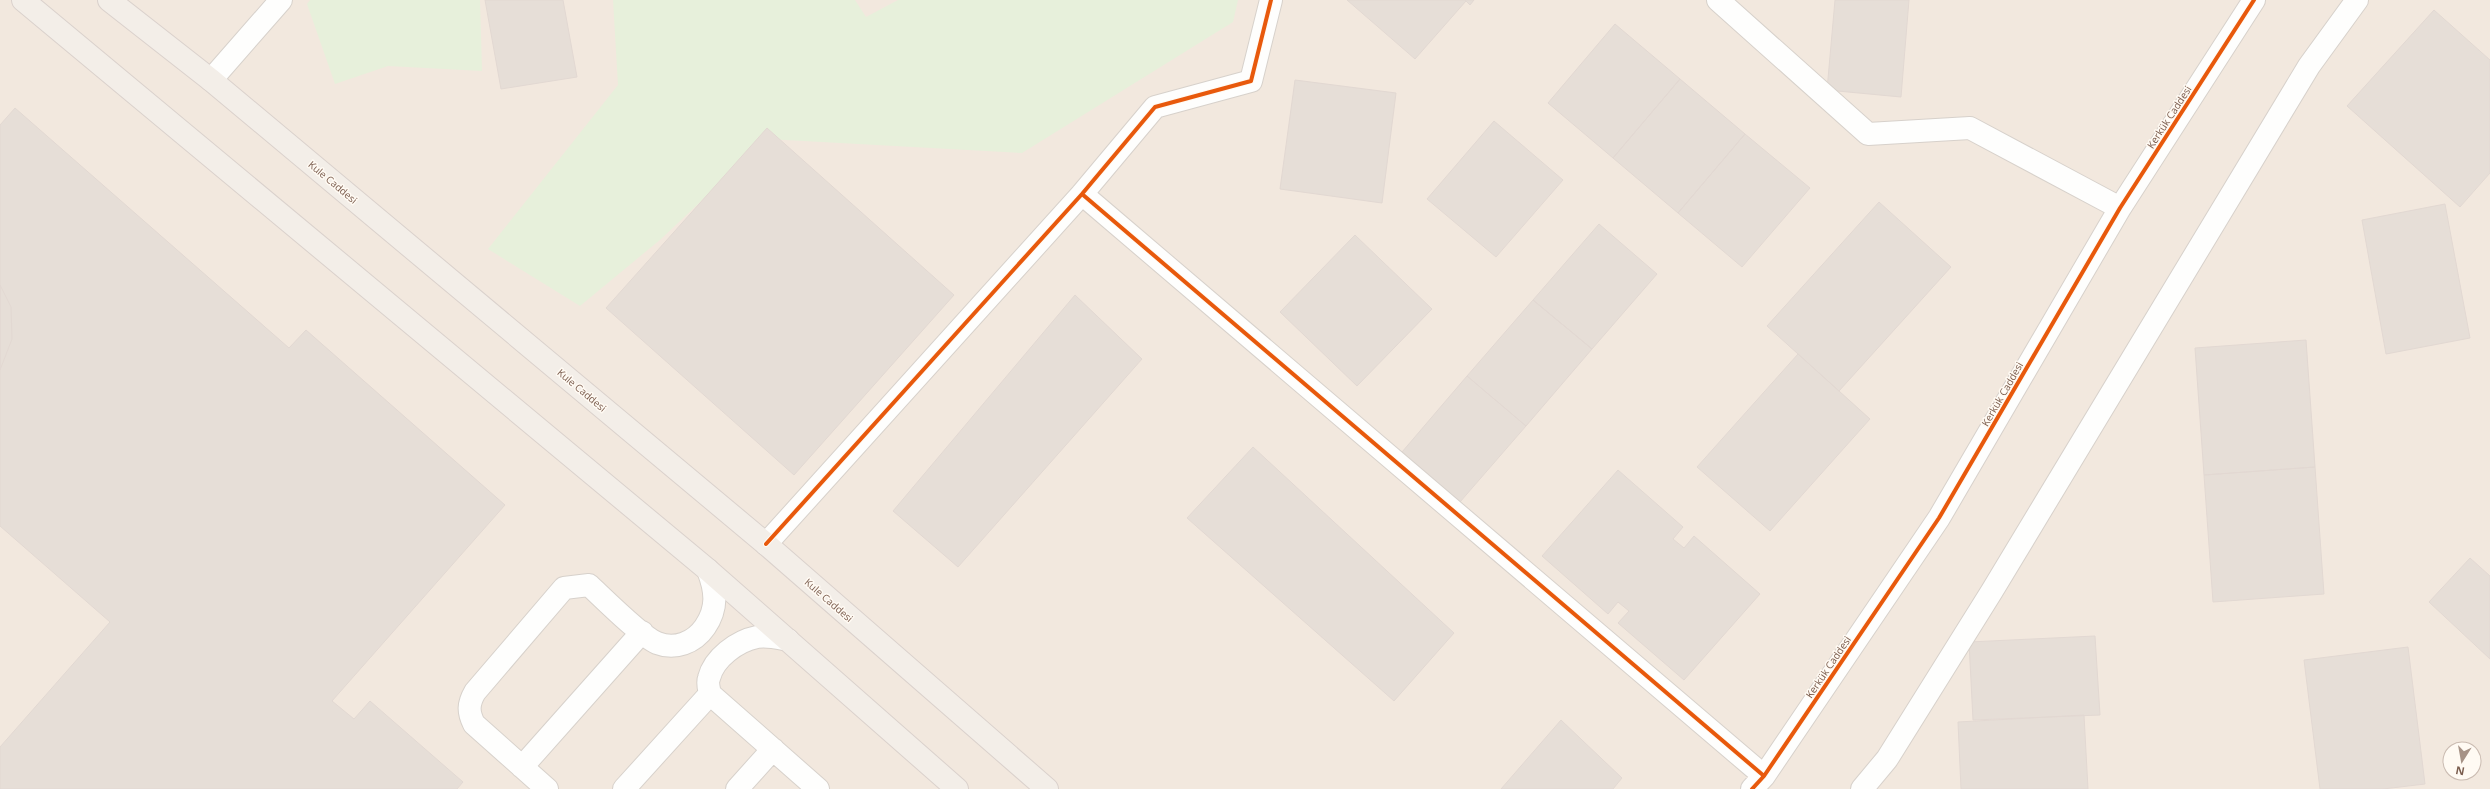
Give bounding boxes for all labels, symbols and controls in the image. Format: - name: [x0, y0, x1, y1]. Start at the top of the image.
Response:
- street label: Kerkük Caddesi: [2144, 83, 2194, 151]
- street label: Kule Caddesi: [306, 157, 360, 207]
- street label: Kerkük Caddesi: [1978, 359, 2026, 429]
- street label: Kule Caddesi: [555, 365, 609, 415]
- street label: Kule Caddesi: [802, 575, 856, 625]
- street label: Kerkük Caddesi: [1802, 633, 1854, 701]
- north arrow: [2442, 741, 2482, 781]
- text: N: [2454, 763, 2466, 780]

